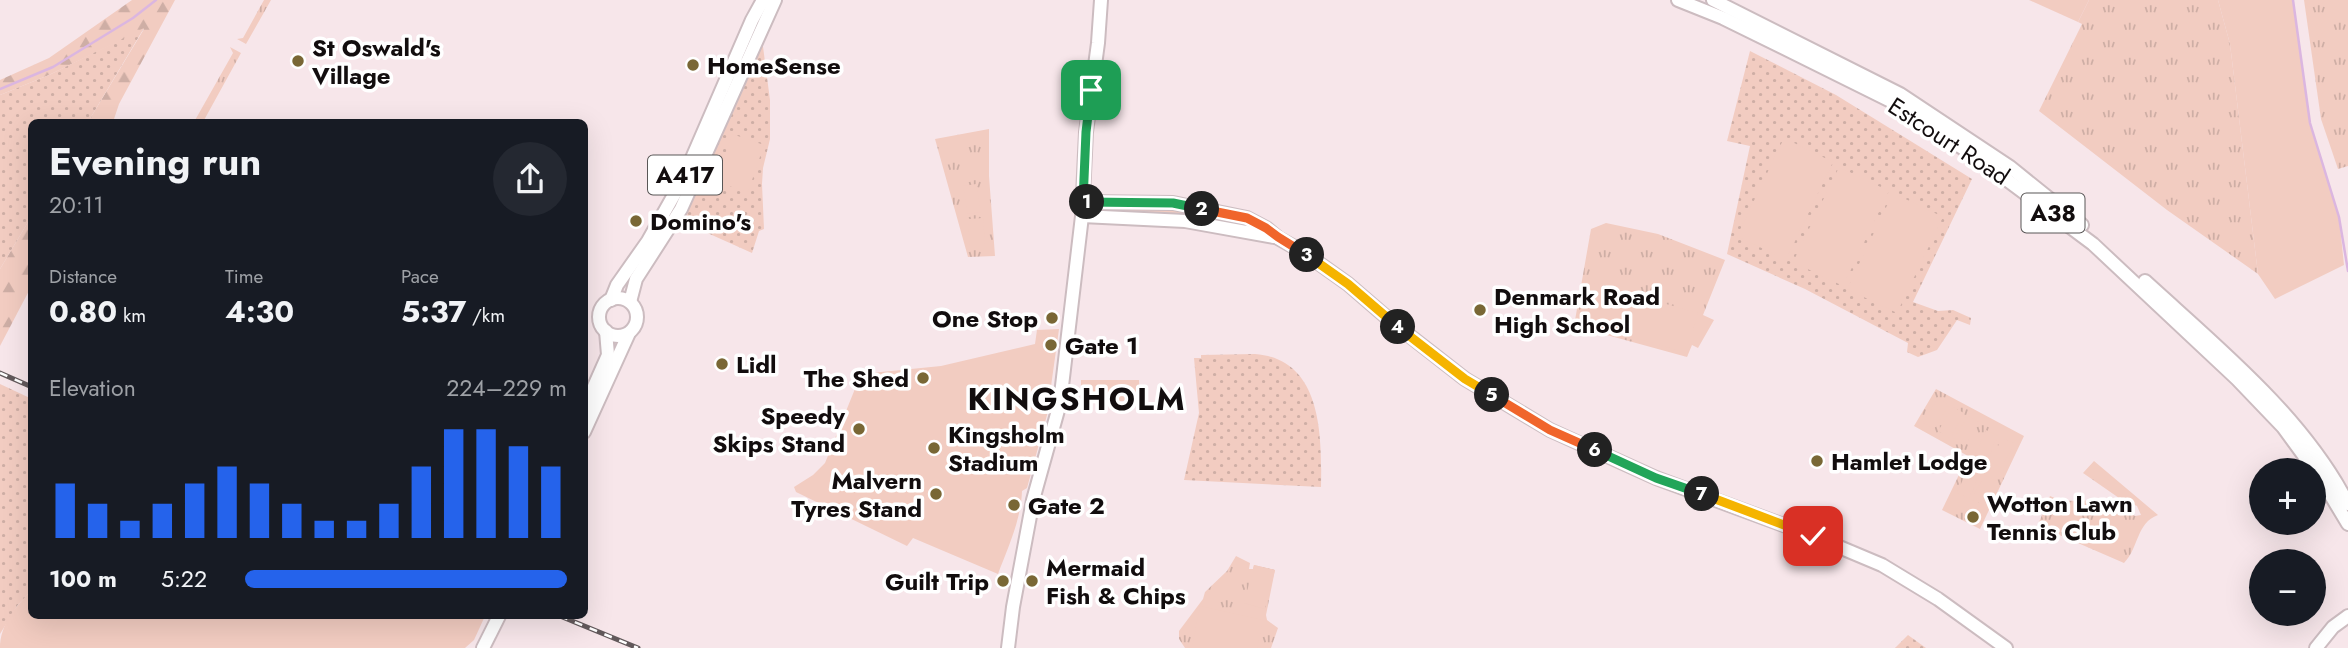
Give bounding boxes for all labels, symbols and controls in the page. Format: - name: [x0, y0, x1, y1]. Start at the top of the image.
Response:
- place label: St Oswald's Village: [311, 30, 441, 93]
- place label: HomeSense: [707, 48, 841, 83]
- marker: St Oswald's Village: [290, 53, 306, 69]
- marker: HomeSense: [685, 57, 701, 73]
- pin: [1061, 60, 1121, 120]
- icon: arrive: [1072, 71, 1110, 109]
- street label: Estcourt Road: [1881, 89, 2017, 193]
- text: Evening run: [49, 134, 261, 189]
- button: share: [493, 142, 567, 216]
- road number: A417: [648, 156, 722, 194]
- pin: 1: [1070, 184, 1104, 220]
- text: 20:11: [49, 188, 104, 222]
- text: 1: [1082, 188, 1091, 215]
- pin: 2: [1184, 192, 1220, 227]
- road number: A38: [2022, 194, 2084, 232]
- text: 2: [1195, 195, 1208, 222]
- place label: Domino's: [650, 204, 751, 239]
- marker: Domino's: [628, 213, 644, 229]
- pin: 3: [1290, 238, 1324, 272]
- text: 3: [1301, 241, 1312, 268]
- text: Distance: [49, 263, 117, 290]
- text: Time: [225, 263, 263, 290]
- text: Pace: [401, 263, 439, 290]
- place label: Denmark Road High School: [1494, 279, 1660, 342]
- text: 0.80: [49, 290, 117, 333]
- text: 4:30: [225, 290, 294, 333]
- text: 5:37: [401, 290, 466, 333]
- place label: One Stop: [932, 301, 1038, 336]
- text: km: [117, 302, 146, 329]
- text: /km: [466, 302, 505, 329]
- marker: Denmark Road High School: [1472, 302, 1488, 318]
- marker: One Stop: [1044, 310, 1060, 326]
- pin: 4: [1380, 310, 1416, 344]
- text: 4: [1391, 313, 1404, 340]
- place label: Gate 1: [1065, 328, 1138, 363]
- marker: Gate 1: [1043, 337, 1059, 353]
- place label: Lidl: [736, 347, 777, 382]
- marker: Lidl: [714, 356, 730, 372]
- place label: The Shed: [804, 361, 909, 396]
- marker: The Shed: [915, 370, 931, 386]
- text: Elevation: [49, 371, 136, 405]
- text: 224–229 m: [446, 371, 567, 405]
- district label: KINGSHOLM: [968, 376, 1186, 422]
- pin: 5: [1474, 378, 1510, 412]
- text: 5: [1485, 381, 1498, 408]
- place label: Speedy Skips Stand: [712, 398, 845, 461]
- place label: Kingsholm Stadium: [948, 417, 1065, 480]
- marker: Speedy Skips Stand: [851, 421, 867, 437]
- pin: 6: [1578, 433, 1612, 468]
- text: 6: [1588, 436, 1601, 463]
- marker: Kingsholm Stadium: [926, 440, 942, 456]
- place label: Hamlet Lodge: [1831, 444, 1988, 479]
- marker: Hamlet Lodge: [1809, 453, 1825, 469]
- map controls: [2249, 458, 2326, 626]
- button: +: [2249, 458, 2326, 535]
- place label: Malvern Tyres Stand: [791, 463, 922, 526]
- pin: 7: [1684, 476, 1720, 512]
- text: 7: [1696, 480, 1707, 507]
- marker: Malvern Tyres Stand: [928, 486, 944, 502]
- place label: Wotton Lawn Tennis Club: [1987, 486, 2133, 549]
- place label: Gate 2: [1028, 488, 1105, 523]
- marker: Gate 2: [1006, 497, 1022, 513]
- pin: [1783, 506, 1843, 566]
- marker: Wotton Lawn Tennis Club: [1965, 509, 1981, 525]
- icon: check: [1794, 517, 1832, 555]
- button: −: [2249, 549, 2326, 626]
- place label: Mermaid Fish & Chips: [1046, 550, 1186, 613]
- text: 100 m: [49, 562, 117, 596]
- text: 5:22: [161, 562, 207, 596]
- place label: Guilt Trip: [885, 564, 989, 599]
- marker: Guilt Trip: [995, 573, 1011, 589]
- marker: Mermaid Fish & Chips: [1024, 573, 1040, 589]

